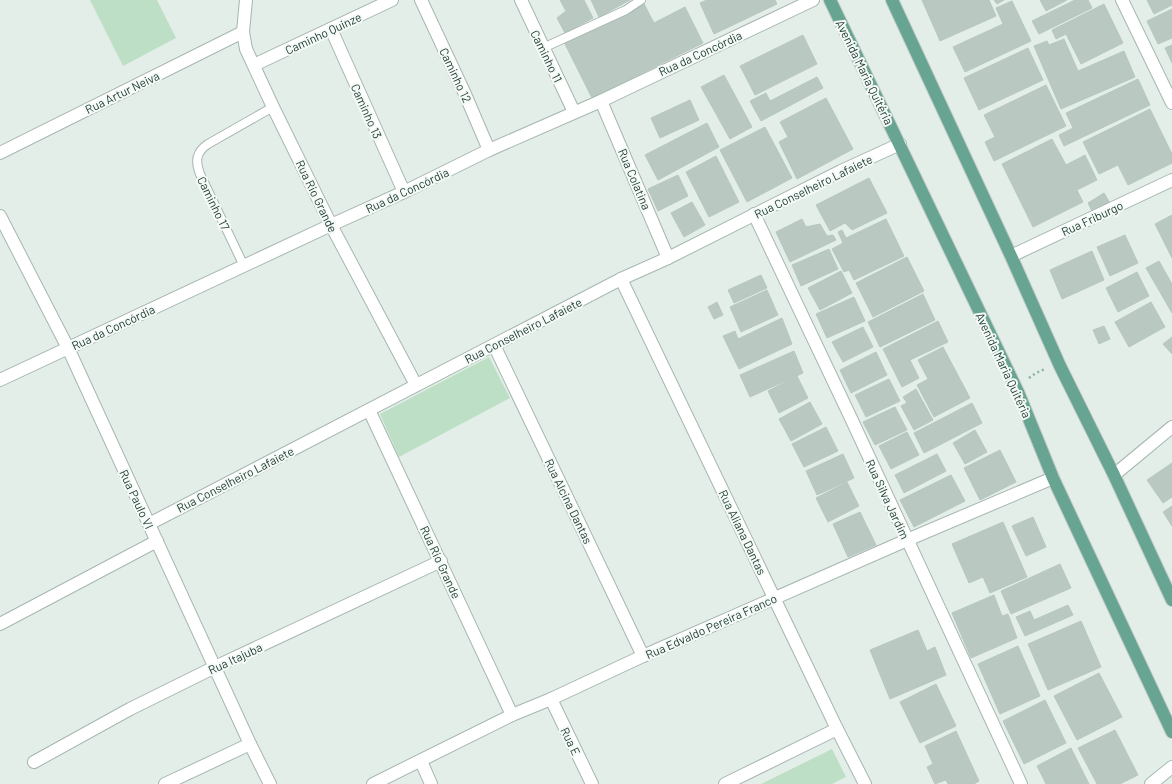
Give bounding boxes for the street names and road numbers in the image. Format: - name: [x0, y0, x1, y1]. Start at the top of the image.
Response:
- street label: Caminho Quinze: [283, 9, 363, 57]
- street label: Avenida Maria Quitéria: [834, 17, 896, 127]
- street label: Caminho 11: [528, 28, 566, 84]
- street label: Rua da Concórdia: [656, 28, 744, 78]
- street label: Caminho 12: [437, 45, 475, 105]
- street label: Rua Artur Neiva: [83, 68, 161, 116]
- street label: Caminho 13: [349, 81, 385, 141]
- street label: Rua Colatina: [616, 146, 654, 212]
- street label: Rua Conselheiro Lafaiete: [752, 151, 874, 221]
- street label: Rua Rio Grande: [293, 158, 341, 234]
- street label: Rua da Concórdia: [363, 165, 451, 215]
- street label: Caminho 17: [195, 174, 233, 232]
- street label: Rua Friburgo: [1059, 198, 1125, 238]
- street label: Rua Conselheiro Lafaiete: [462, 294, 584, 366]
- street label: Rua da Concórdia: [69, 302, 157, 352]
- street label: Avenida Maria Quitéria: [973, 310, 1035, 420]
- street label: Rua Conselheiro Lafaiete: [174, 443, 296, 515]
- street label: Rua Alcina Dantas: [542, 456, 596, 546]
- street label: Rua Silva Jardim: [863, 457, 913, 541]
- street label: Rua Paulo VI: [117, 467, 157, 531]
- street label: Rua Aliana Dantas: [716, 487, 770, 577]
- street label: Rua Rio Grande: [418, 523, 464, 601]
- street label: Rua Edvaldo Pereira Franco: [643, 591, 779, 661]
- street label: Rua Itajuba: [206, 639, 264, 677]
- street label: Rua E: [558, 725, 584, 757]

